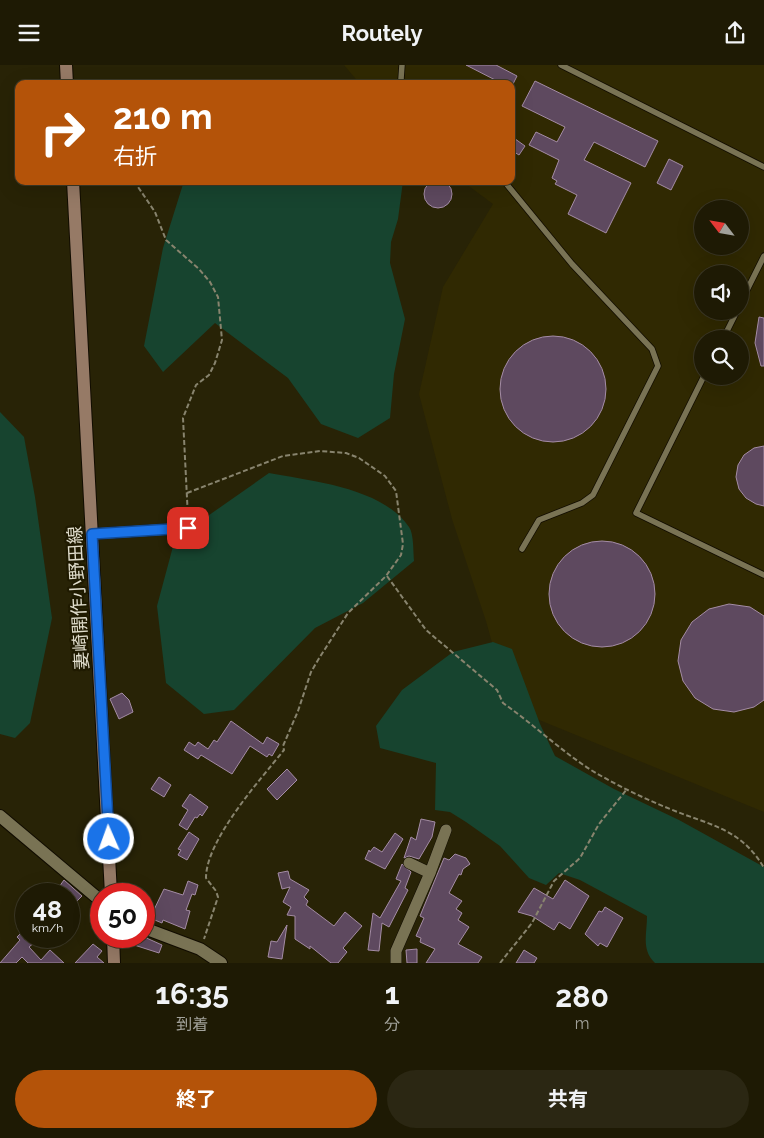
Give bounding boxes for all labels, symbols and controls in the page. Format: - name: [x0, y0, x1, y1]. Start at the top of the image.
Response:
- icon: menu: [15, 19, 43, 47]
- icon: share: [721, 19, 749, 47]
- text: Routely: [341, 20, 423, 46]
- text: 210 m: [113, 96, 213, 137]
- icon: right: [30, 100, 95, 165]
- text: 右折: [113, 143, 157, 169]
- north arrow: [694, 200, 749, 255]
- map controls: [694, 200, 749, 385]
- button: sound: [694, 265, 749, 320]
- button: search: [694, 330, 749, 385]
- pin: [167, 507, 209, 549]
- icon: arrive: [174, 514, 202, 542]
- street label: 妻崎開作小野田線: [64, 526, 92, 670]
- position arrow: [82, 812, 134, 864]
- speed limit sign: 50: [90, 883, 155, 948]
- text: 48: [33, 894, 62, 924]
- text: km/h: [32, 921, 63, 935]
- text: 16:35: [155, 976, 229, 1011]
- text: 1: [385, 976, 400, 1011]
- text: 280: [555, 979, 609, 1014]
- text: m: [575, 1014, 589, 1033]
- text: 到着: [176, 1015, 208, 1034]
- text: 分: [384, 1015, 400, 1034]
- button: 終了: [15, 1070, 377, 1128]
- button: 共有: [387, 1070, 749, 1128]

